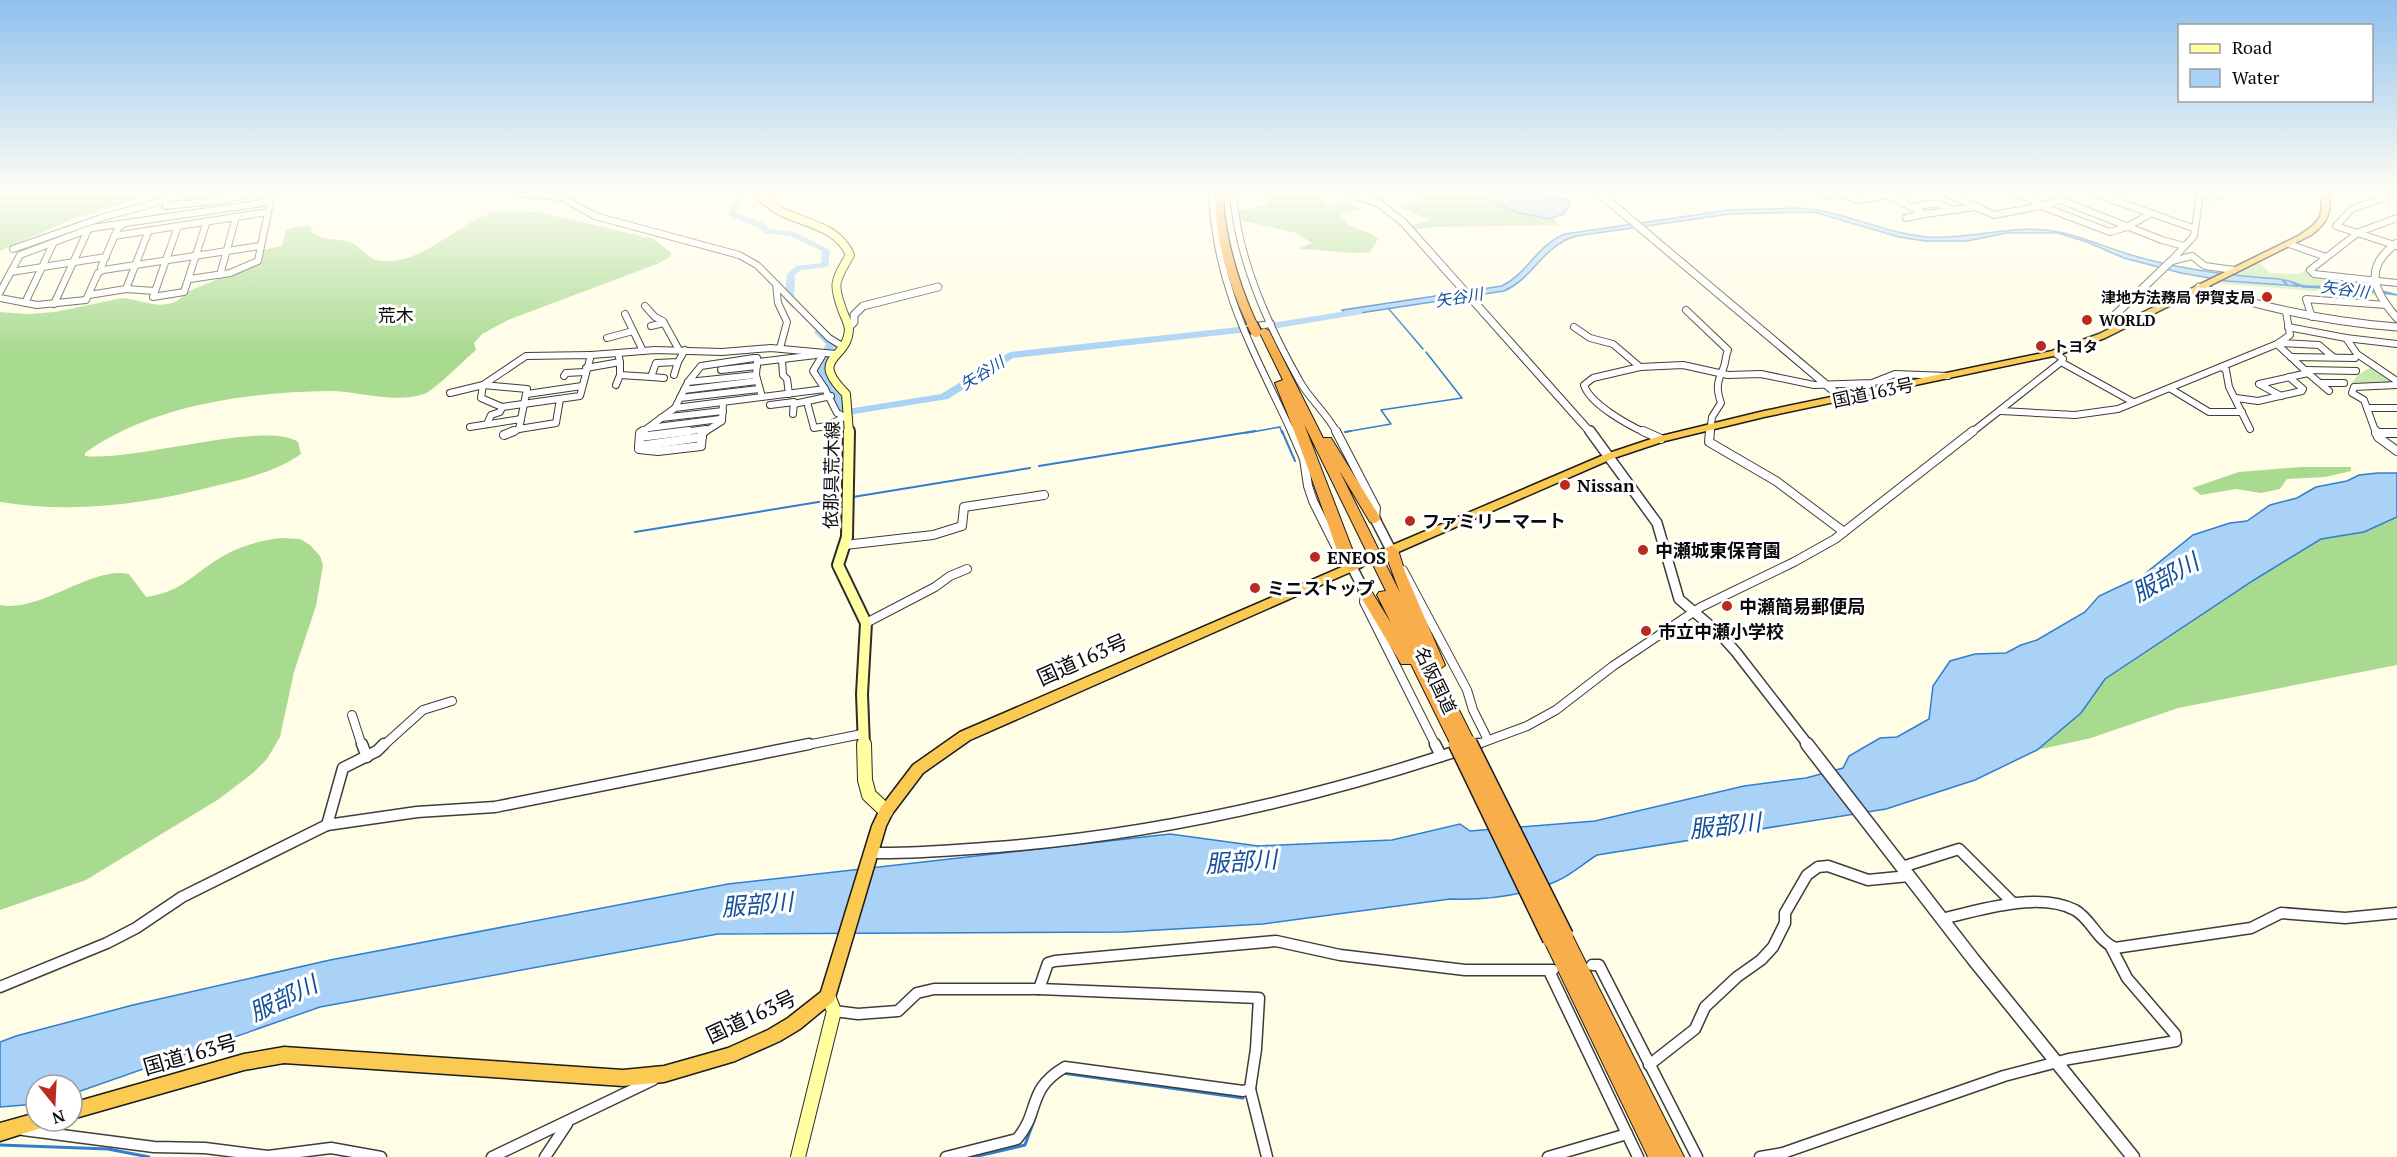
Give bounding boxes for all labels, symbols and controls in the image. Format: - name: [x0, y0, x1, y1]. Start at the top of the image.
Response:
- legend: [2178, 24, 2373, 102]
- text: Road: [2232, 35, 2272, 59]
- text: Water: [2232, 65, 2279, 89]
- water label: 矢谷川: [2320, 275, 2372, 303]
- water label: 矢谷川: [1434, 282, 1486, 312]
- place label: 津地方法務局 伊賀支局: [2101, 287, 2255, 307]
- marker: 津地方法務局 伊賀支局: [2260, 290, 2274, 304]
- district label: 荒木: [378, 303, 414, 327]
- place label: WORLD: [2099, 310, 2156, 330]
- marker: WORLD: [2080, 313, 2094, 327]
- place label: トヨタ: [2053, 336, 2098, 356]
- marker: トヨタ: [2034, 339, 2048, 353]
- water label: 矢谷川: [956, 350, 1010, 395]
- street label: 国道163号: [1830, 372, 1916, 412]
- street label: 依那具荒木線: [818, 421, 844, 529]
- place label: Nissan: [1577, 473, 1635, 497]
- marker: Nissan: [1558, 478, 1572, 492]
- place label: ファミリーマート: [1422, 509, 1566, 533]
- marker: ファミリーマート: [1403, 514, 1417, 528]
- place label: 中瀬城東保育園: [1655, 538, 1781, 562]
- marker: 中瀬城東保育園: [1636, 543, 1650, 557]
- water label: 服部川: [2126, 544, 2207, 608]
- place label: ENEOS: [1327, 545, 1386, 569]
- marker: ENEOS: [1308, 550, 1322, 564]
- place label: ミニストップ: [1267, 576, 1375, 600]
- marker: ミニストップ: [1248, 581, 1262, 595]
- place label: 中瀬簡易郵便局: [1739, 594, 1865, 618]
- marker: 中瀬簡易郵便局: [1720, 599, 1734, 613]
- place label: 市立中瀬小学校: [1658, 619, 1784, 643]
- marker: 市立中瀬小学校: [1639, 624, 1653, 638]
- street label: 国道163号: [1032, 627, 1132, 691]
- street label: 名阪国道: [1409, 642, 1463, 718]
- water label: 服部川: [1688, 805, 1765, 845]
- water label: 服部川: [1204, 842, 1281, 879]
- water label: 服部川: [720, 885, 797, 923]
- water label: 服部川: [244, 967, 325, 1028]
- street label: 国道163号: [701, 983, 801, 1049]
- street label: 国道163号: [140, 1027, 240, 1081]
- north arrow: [24, 1073, 84, 1133]
- text: N: [49, 1105, 68, 1130]

